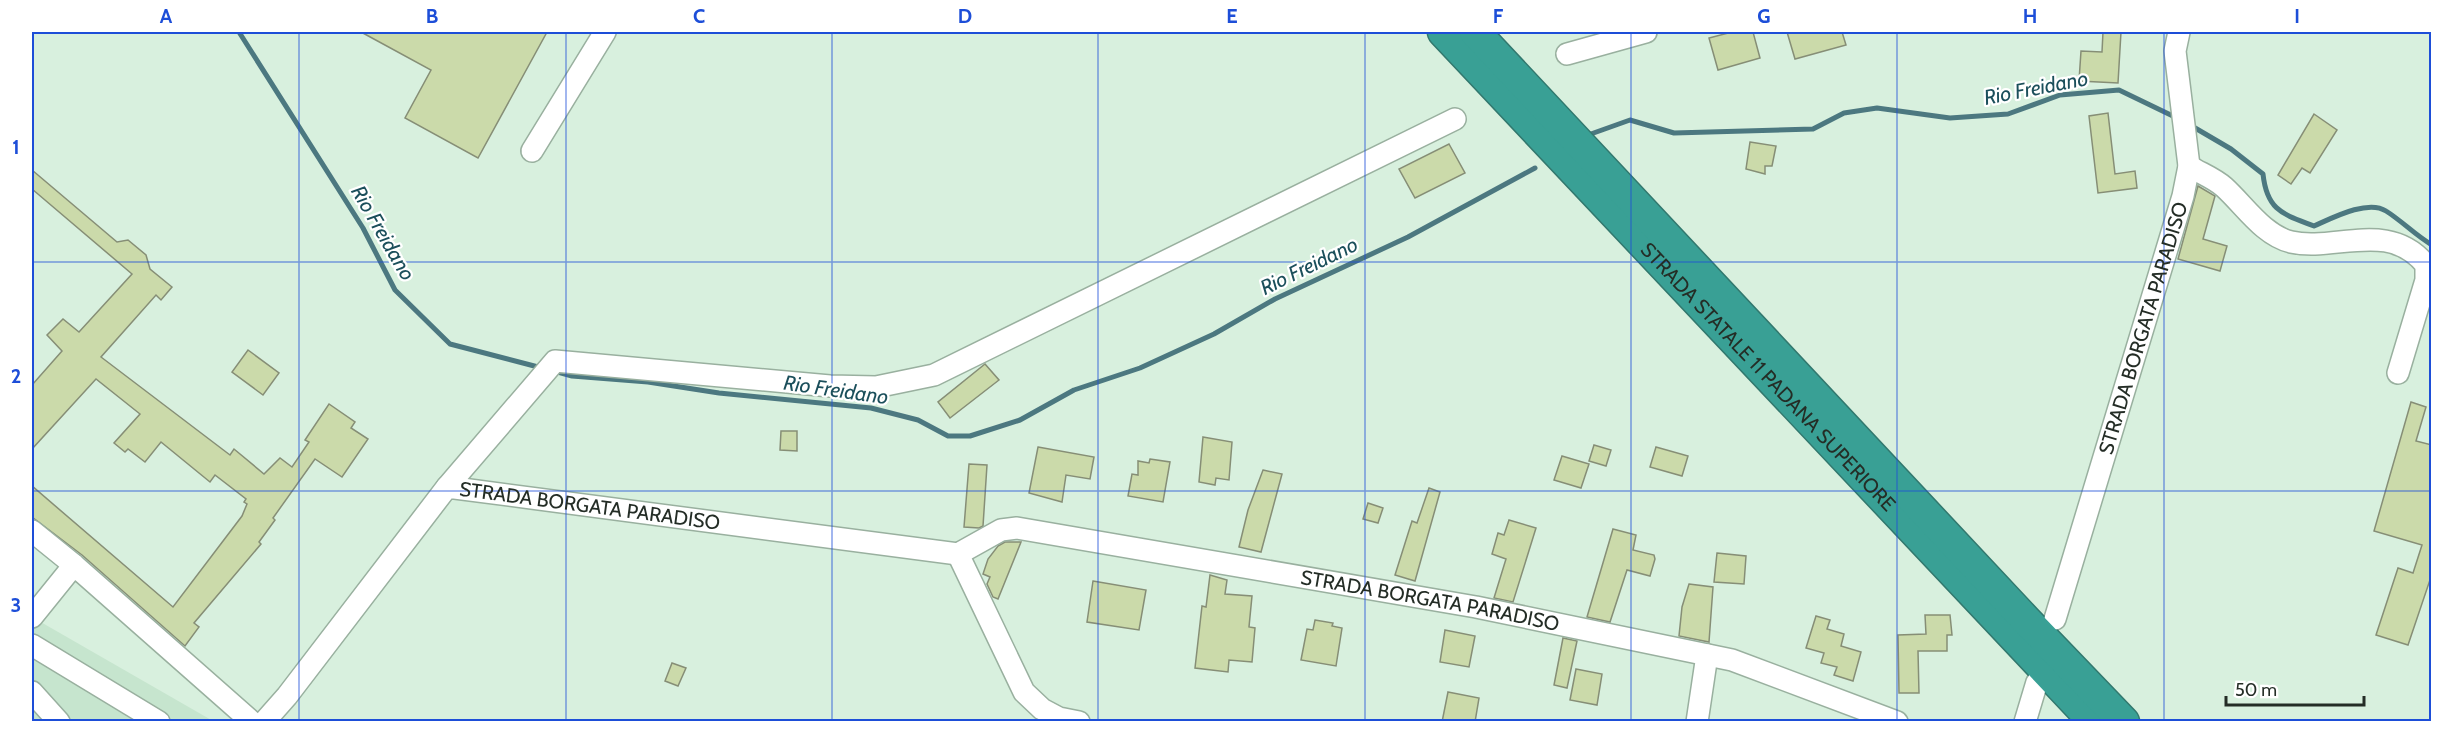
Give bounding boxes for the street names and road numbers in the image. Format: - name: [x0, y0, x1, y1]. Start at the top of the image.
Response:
- street label: STRADA BORGATA PARADISO: [2094, 199, 2193, 457]
- street label: STRADA STATALE 11 PADANA SUPERIORE: [1636, 237, 1901, 516]
- street label: STRADA BORGATA PARADISO: [458, 477, 722, 535]
- street label: STRADA BORGATA PARADISO: [1299, 565, 1562, 636]

